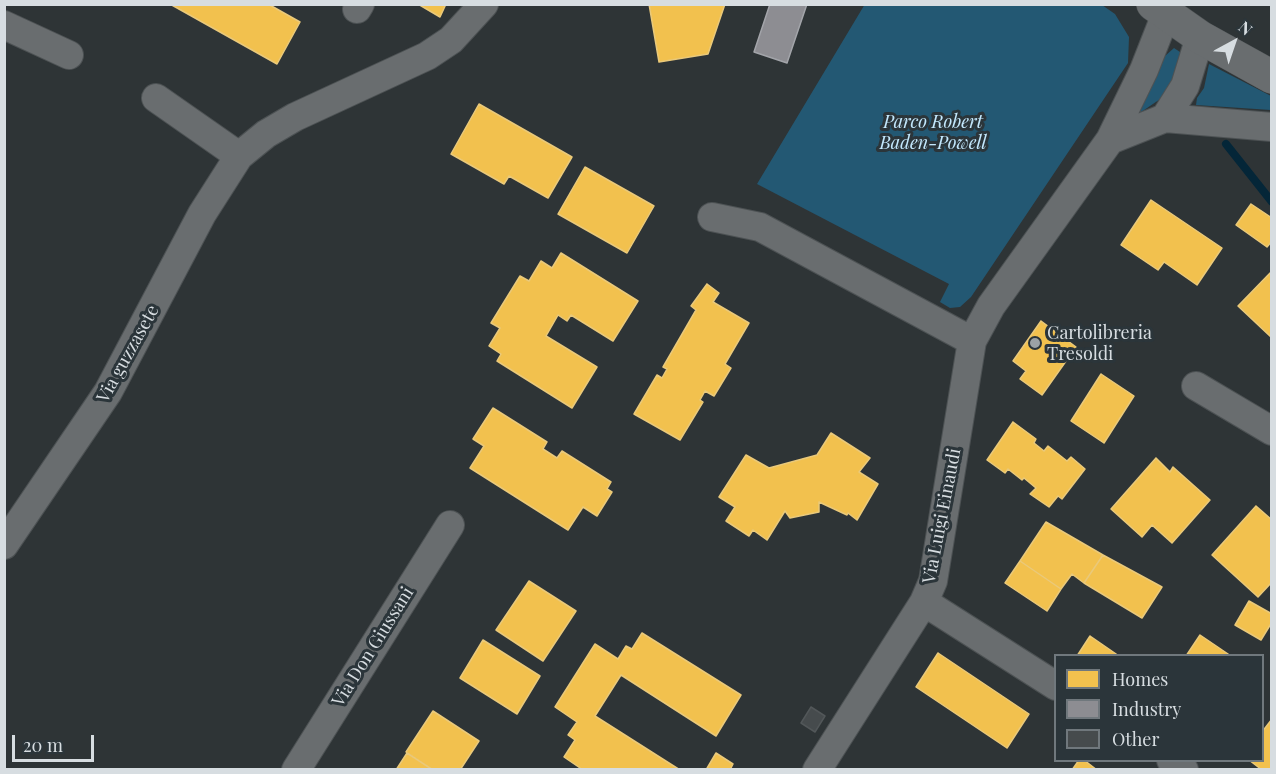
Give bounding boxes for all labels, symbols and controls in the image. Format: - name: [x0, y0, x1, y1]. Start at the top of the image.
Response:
- north arrow: [1204, 12, 1264, 72]
- text: N: [1235, 16, 1257, 40]
- park label: Parco Robert Baden-Powell: [879, 111, 987, 154]
- street label: Via guzzasete: [92, 301, 164, 407]
- place label: Cartolibreria Tresoldi: [1047, 322, 1152, 364]
- marker: Cartolibreria Tresoldi: [1028, 336, 1042, 350]
- street label: Via Luigi Einaudi: [918, 447, 966, 585]
- street label: Via Don Giussani: [328, 583, 418, 711]
- legend: [1054, 654, 1264, 762]
- text: Homes: [1112, 667, 1168, 691]
- text: Industry: [1112, 697, 1181, 721]
- scale bar: [15, 723, 98, 761]
- text: Other: [1112, 727, 1159, 751]
- text: 20 m: [23, 733, 63, 757]

